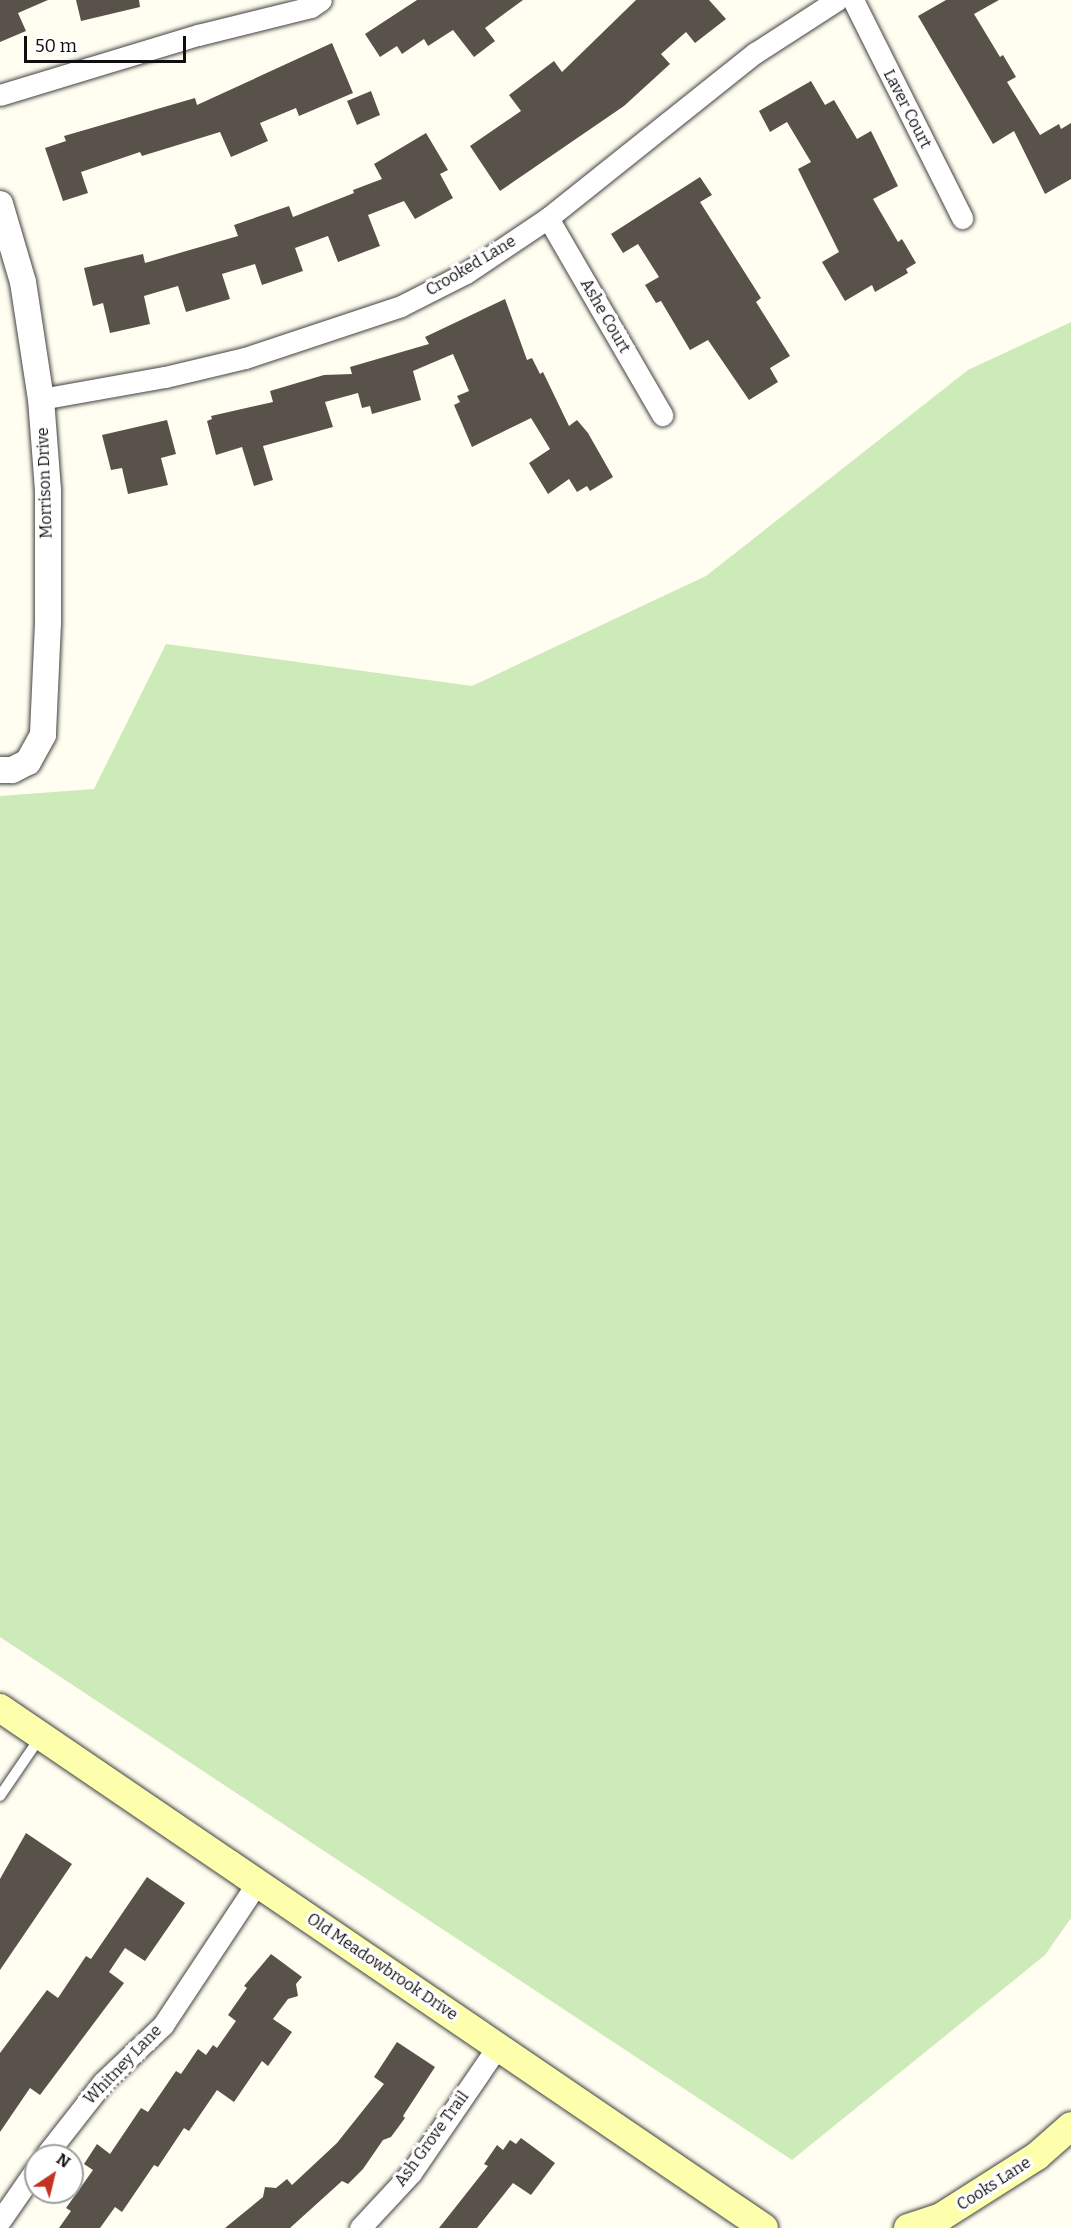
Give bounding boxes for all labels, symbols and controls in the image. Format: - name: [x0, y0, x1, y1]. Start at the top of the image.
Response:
- scale bar: [27, 24, 189, 62]
- text: 50 m: [35, 35, 77, 57]
- street label: Laver Court: [879, 66, 935, 152]
- street label: Crooked Lane: [423, 232, 519, 300]
- street label: Ashe Court: [576, 275, 634, 357]
- street label: Morrison Drive: [33, 427, 57, 539]
- street label: Old Meadowbrook Drive: [303, 1909, 461, 2025]
- street label: Whitney Lane: [80, 2021, 166, 2109]
- street label: Ash Grove Trail: [391, 2088, 473, 2190]
- north arrow: [24, 2144, 84, 2204]
- text: N: [53, 2149, 74, 2172]
- street label: Cooks Lane: [954, 2153, 1034, 2215]

